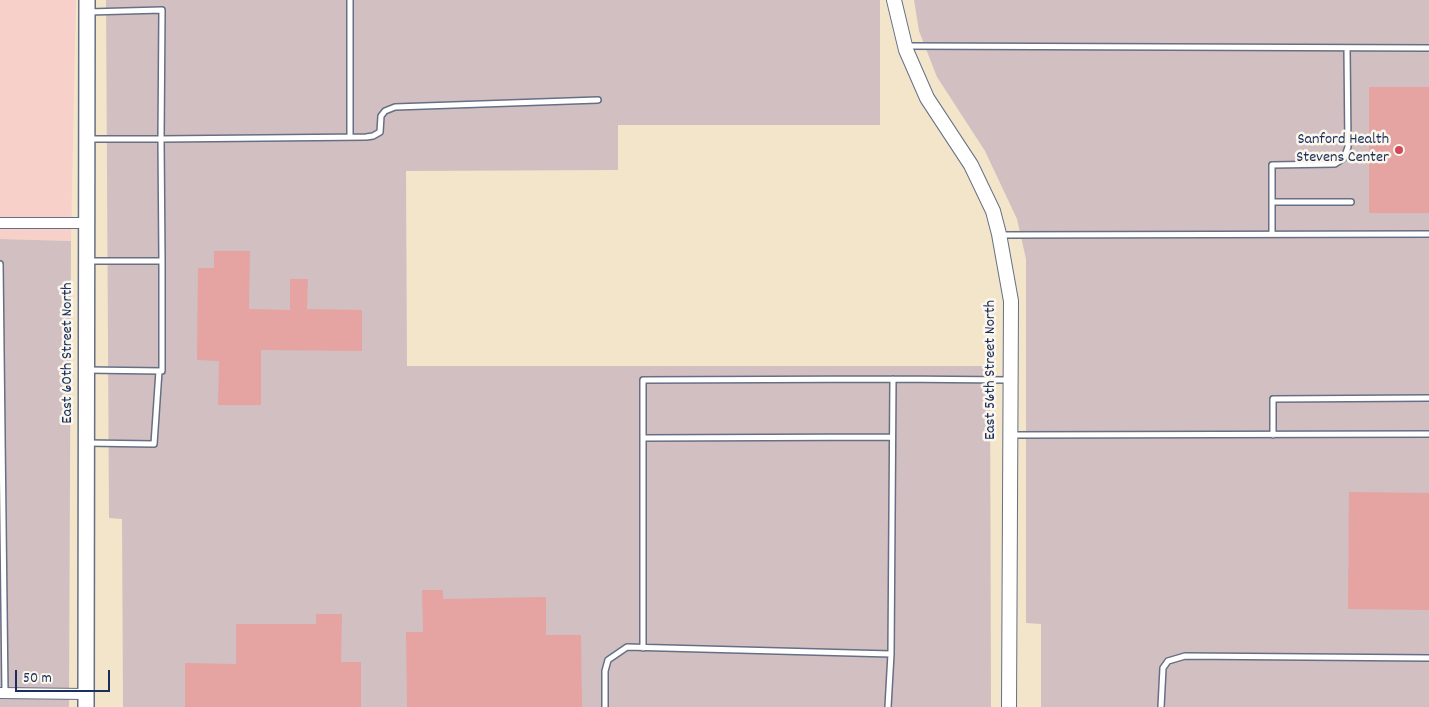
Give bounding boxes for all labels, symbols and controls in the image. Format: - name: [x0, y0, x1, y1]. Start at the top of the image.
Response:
- place label: Sanford Health Stevens Center: [1296, 131, 1389, 169]
- marker: Sanford Health Stevens Center: [1393, 144, 1405, 156]
- street label: East 60th Street North: [59, 282, 79, 424]
- street label: East 56th Street North: [982, 300, 1002, 440]
- scale bar: [18, 660, 112, 692]
- text: 50 m: [23, 668, 52, 690]

